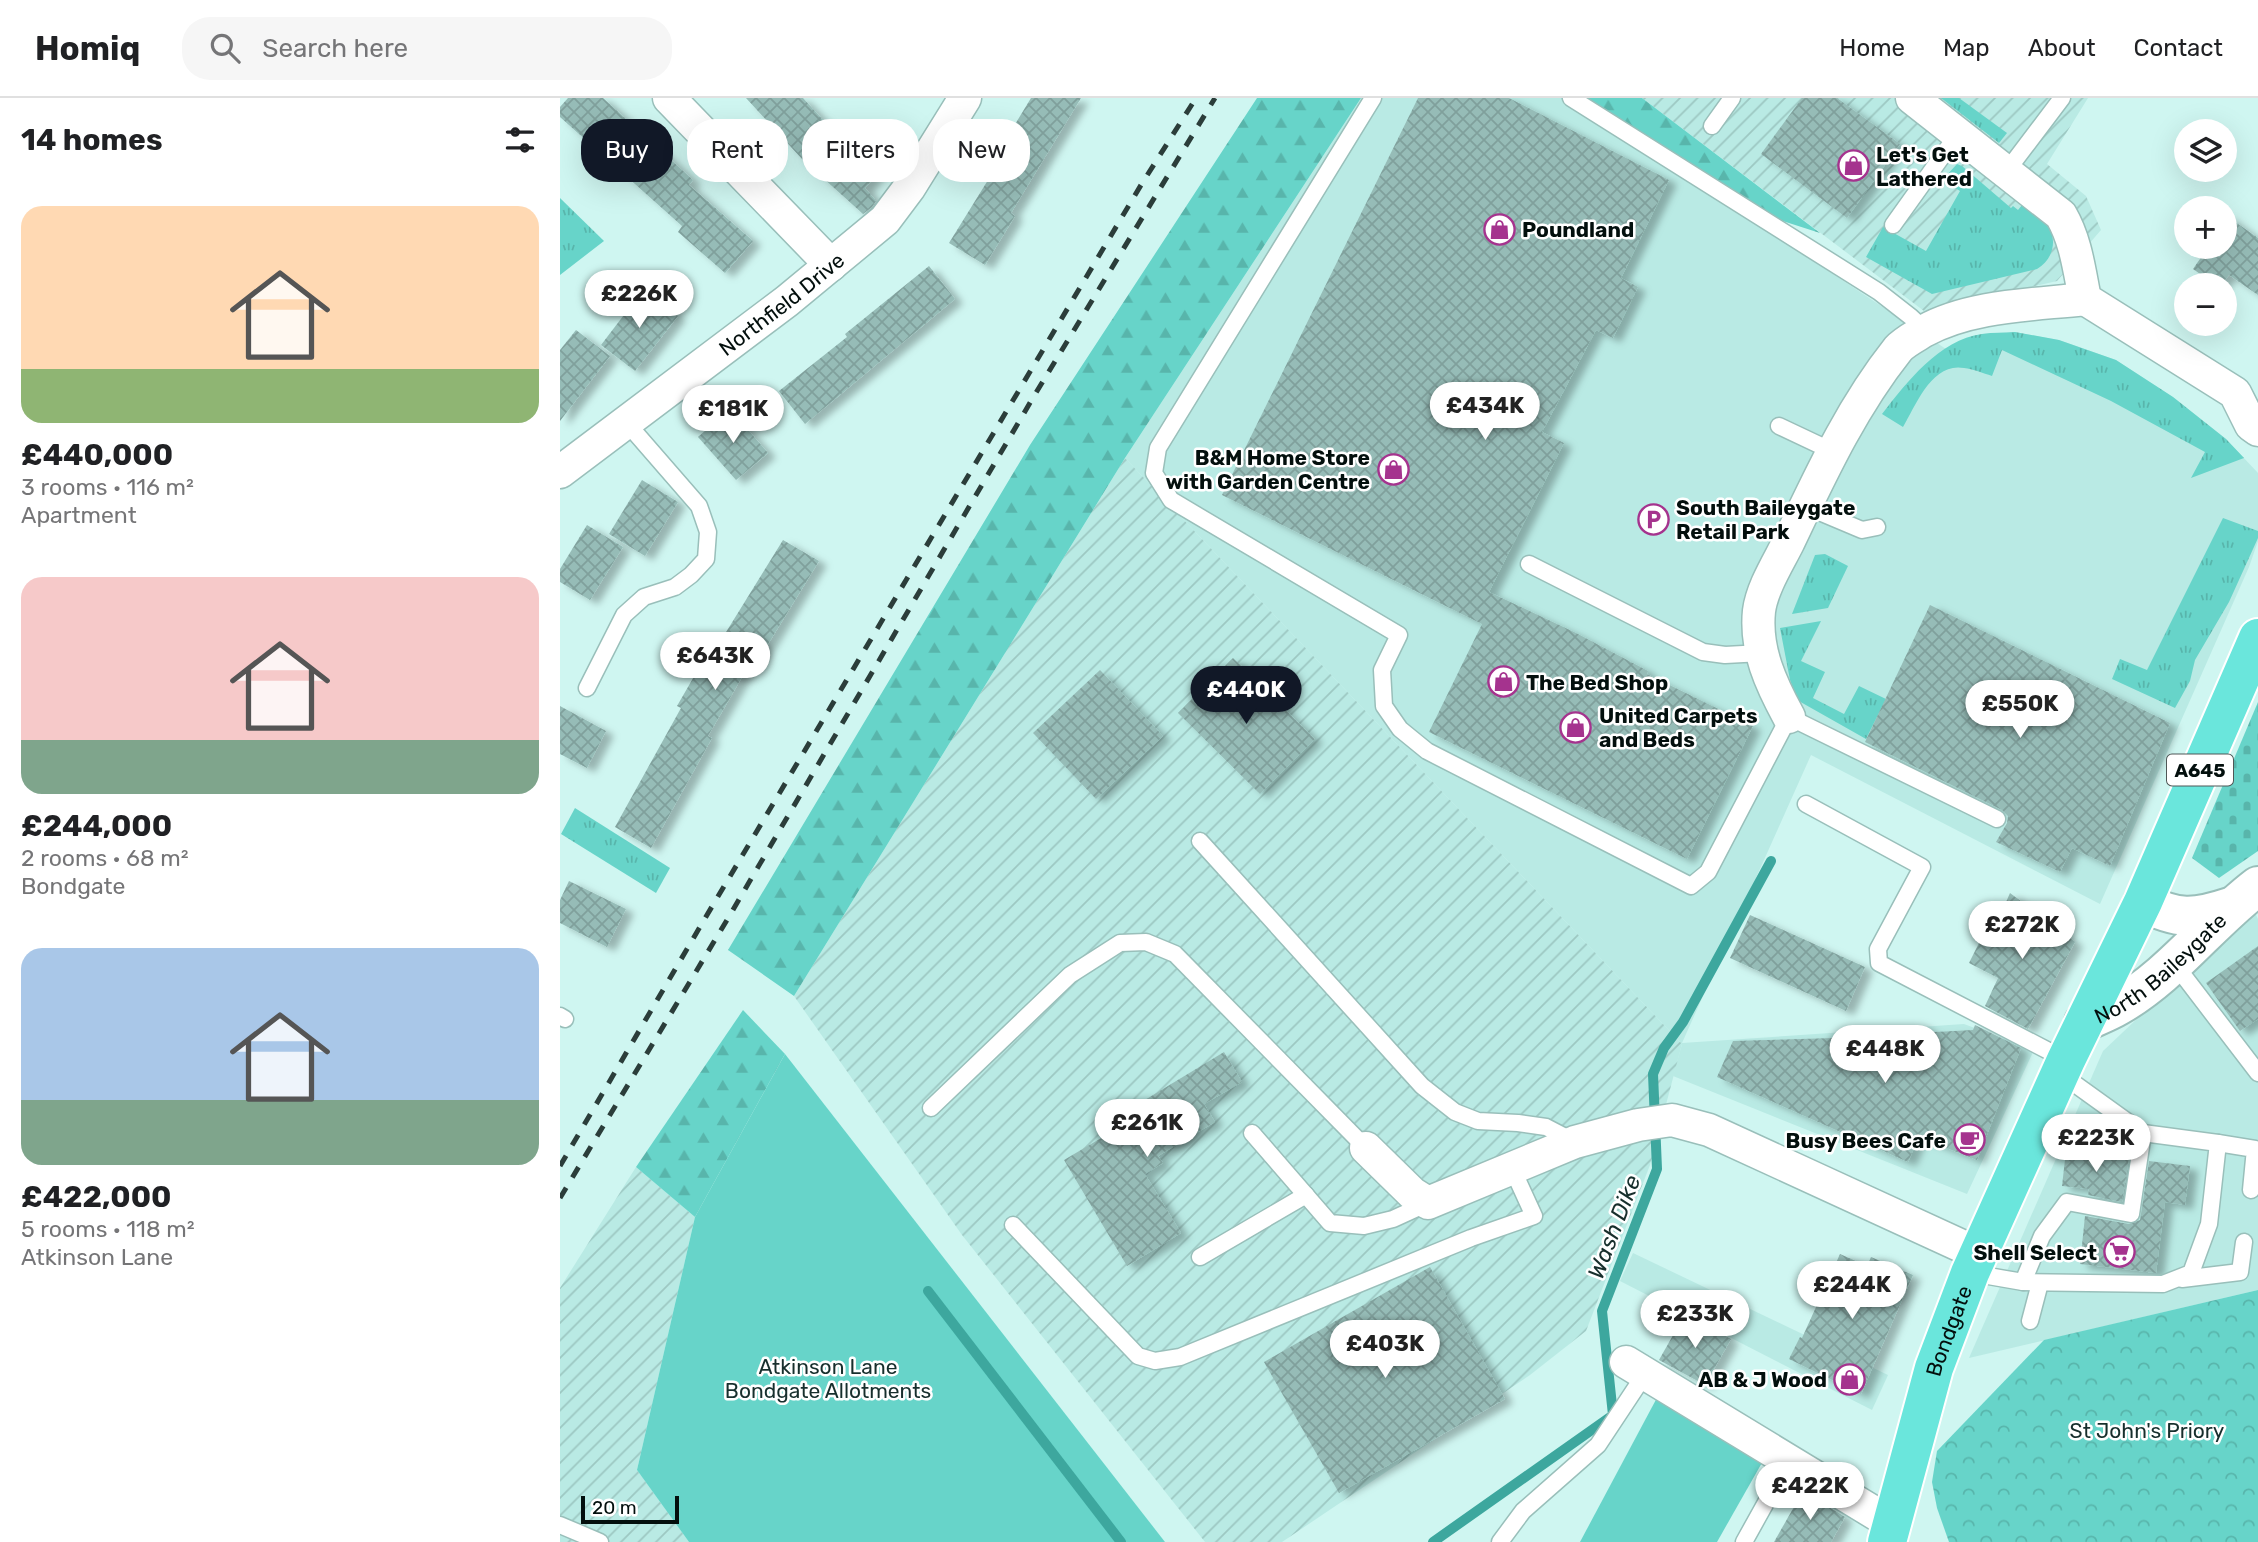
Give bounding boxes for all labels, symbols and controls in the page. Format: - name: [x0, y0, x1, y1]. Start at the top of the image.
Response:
- search box: [182, 17, 672, 80]
- text: Homiq: [35, 29, 140, 68]
- icon: search: [206, 29, 244, 67]
- text: Search here: [262, 33, 408, 64]
- text: Home: [1839, 34, 1905, 62]
- text: Map: [1943, 34, 1990, 62]
- text: About: [2028, 34, 2096, 62]
- text: Contact: [2134, 34, 2223, 62]
- chip: Buy: [581, 119, 673, 182]
- chip: Rent: [687, 119, 788, 182]
- chip: Filters: [802, 119, 919, 182]
- chip: New: [933, 119, 1030, 182]
- map controls: [2174, 119, 2237, 336]
- button: layers: [2174, 119, 2237, 182]
- icon: filters: [501, 121, 539, 159]
- text: 14 homes: [21, 122, 163, 158]
- place label: Let's Get Lathered: [1876, 142, 1972, 191]
- shop icon: Let's Get Lathered: [1836, 149, 1870, 183]
- button: +: [2174, 196, 2237, 259]
- shop icon: Poundland: [1482, 212, 1516, 246]
- place label: Poundland: [1522, 217, 1634, 242]
- street label: Northfield Drive: [714, 247, 849, 360]
- icon: home: [217, 252, 343, 378]
- pin: £226K: [590, 271, 688, 330]
- button: −: [2174, 273, 2237, 336]
- text: £226K: [601, 279, 677, 307]
- pin: £434K: [1436, 382, 1534, 442]
- pin: £181K: [684, 386, 782, 445]
- text: £434K: [1446, 391, 1524, 419]
- text: £181K: [698, 394, 768, 422]
- text: £440,000: [21, 437, 173, 473]
- place label: B&M Home Store with Garden Centre: [1166, 445, 1370, 494]
- shop icon: B&M Home Store with Garden Centre: [1376, 452, 1410, 486]
- text: 3 rooms · 116 m²: [21, 473, 194, 501]
- place label: South Baileygate Retail Park: [1676, 495, 1855, 544]
- text: Apartment: [21, 501, 137, 529]
- parking icon: South Baileygate Retail Park: [1636, 502, 1670, 536]
- icon: home: [217, 623, 343, 749]
- pin: £643K: [666, 632, 764, 692]
- text: £643K: [676, 641, 754, 669]
- shop icon: The Bed Shop: [1486, 665, 1520, 699]
- pin: £440K: [1197, 666, 1295, 726]
- place label: The Bed Shop: [1526, 670, 1668, 695]
- text: £440K: [1207, 675, 1285, 703]
- pin: £550K: [1971, 680, 2069, 740]
- text: £550K: [1981, 689, 2059, 717]
- place label: United Carpets and Beds: [1599, 703, 1758, 752]
- shop icon: United Carpets and Beds: [1559, 710, 1593, 744]
- road number: A645: [2167, 754, 2233, 786]
- text: £244,000: [21, 808, 172, 844]
- text: 2 rooms · 68 m²: [21, 844, 189, 872]
- text: Bondgate: [21, 872, 125, 900]
- pin: £272K: [1973, 902, 2071, 961]
- street label: North Baileygate: [2090, 907, 2231, 1028]
- text: £272K: [1985, 910, 2059, 938]
- icon: home: [217, 994, 343, 1120]
- pin: £448K: [1836, 1026, 1934, 1085]
- text: £448K: [1846, 1034, 1924, 1062]
- pin: £261K: [1098, 1100, 1196, 1159]
- text: £261K: [1111, 1108, 1183, 1136]
- pin: £223K: [2047, 1114, 2145, 1174]
- cafe icon: Busy Bees Cafe: [1952, 1123, 1986, 1157]
- text: £223K: [2058, 1123, 2134, 1151]
- place label: Busy Bees Cafe: [1786, 1128, 1946, 1153]
- water label: Wash Dike: [1581, 1171, 1647, 1283]
- text: £422,000: [21, 1179, 171, 1215]
- text: 5 rooms · 118 m²: [21, 1215, 195, 1243]
- supermarket icon: Shell Select: [2103, 1235, 2137, 1269]
- place label: Shell Select: [1973, 1240, 2097, 1265]
- text: Atkinson Lane: [21, 1243, 173, 1271]
- pin: £244K: [1803, 1262, 1901, 1321]
- text: £244K: [1813, 1270, 1891, 1298]
- street label: Bondgate: [1920, 1282, 1977, 1379]
- pin: £233K: [1646, 1290, 1744, 1350]
- text: £233K: [1656, 1299, 1734, 1327]
- pin: £403K: [1336, 1320, 1434, 1380]
- text: £403K: [1346, 1329, 1424, 1357]
- park label: Atkinson Lane Bondgate Allotments: [725, 1354, 931, 1403]
- shop icon: AB & J Wood: [1833, 1362, 1867, 1396]
- place label: AB & J Wood: [1698, 1367, 1827, 1392]
- park label: St John's Priory: [2070, 1418, 2225, 1443]
- pin: £422K: [1761, 1462, 1859, 1522]
- text: £422K: [1771, 1471, 1849, 1499]
- scale bar: [581, 1493, 679, 1525]
- text: 20 m: [592, 1496, 637, 1519]

